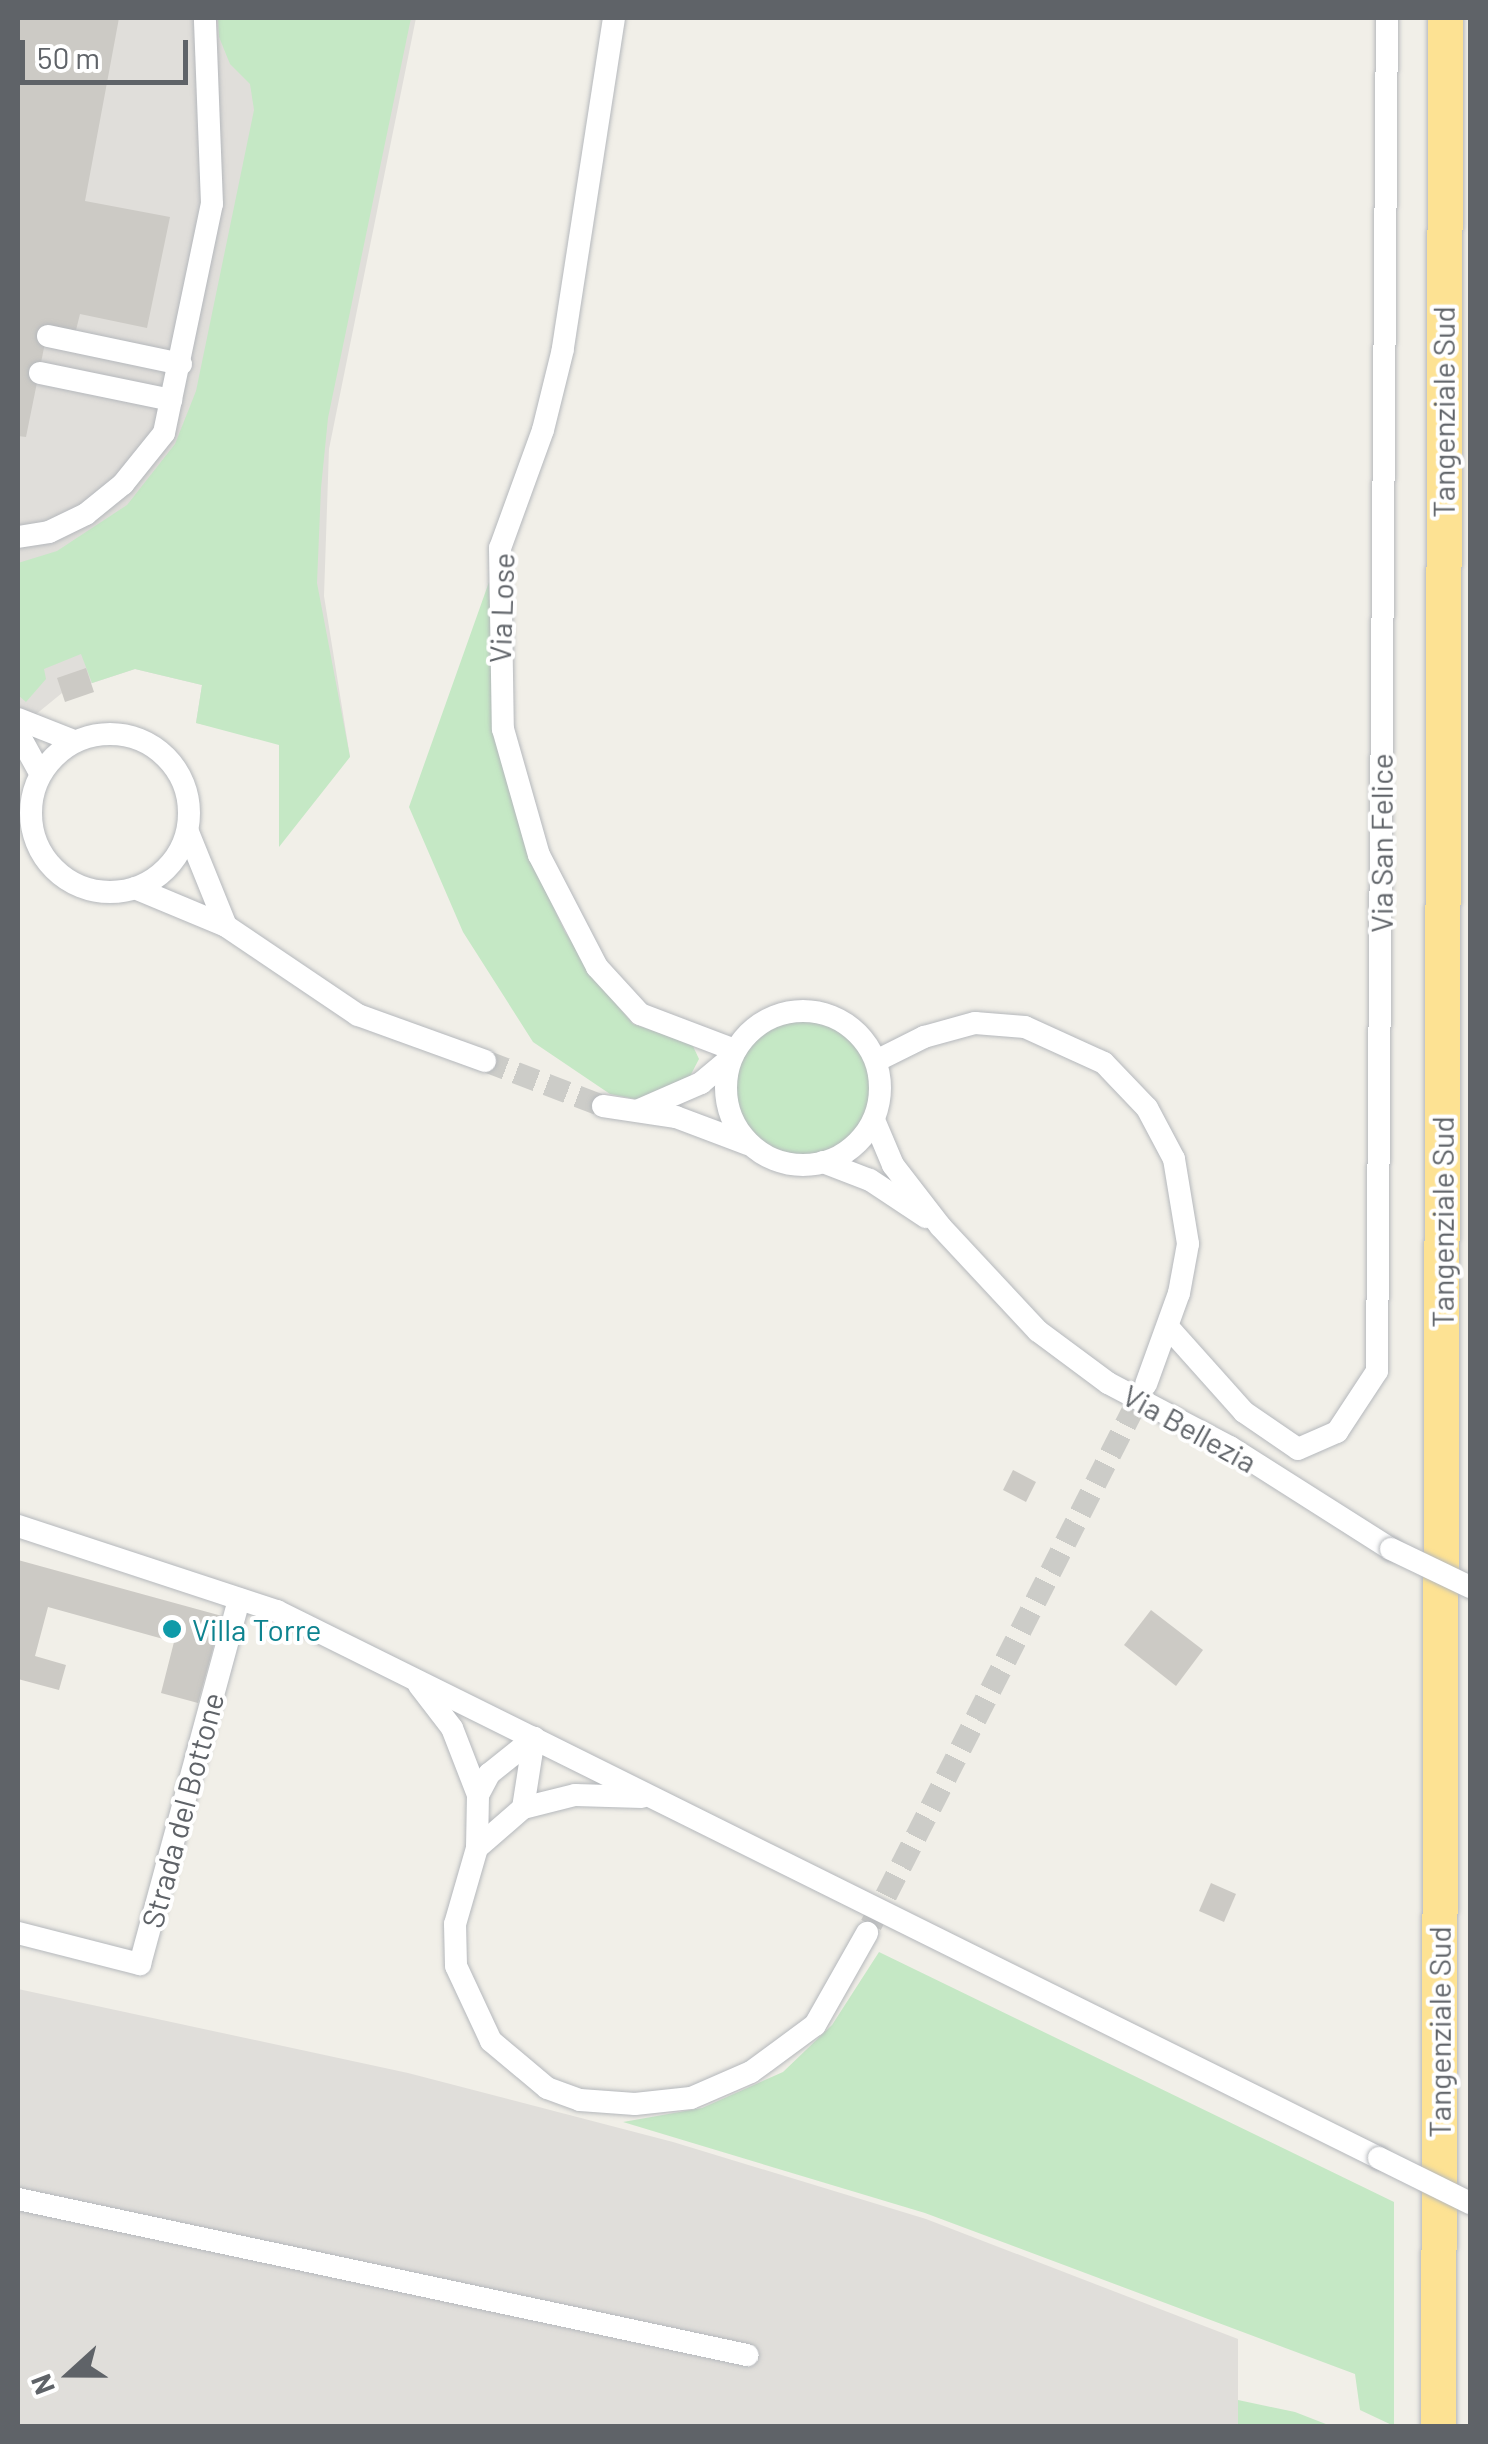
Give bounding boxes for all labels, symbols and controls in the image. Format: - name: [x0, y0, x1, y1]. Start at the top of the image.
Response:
- scale bar: [25, 20, 192, 82]
- text: 50 m: [37, 39, 100, 75]
- street label: Tangenziale Sud: [1425, 306, 1461, 518]
- street label: Via Lose: [481, 552, 521, 664]
- street label: Via San Felice: [1363, 753, 1399, 933]
- street label: Tangenziale Sud: [1424, 1116, 1460, 1328]
- street label: Via Bellezia: [1117, 1376, 1263, 1480]
- place label: Villa Torre: [192, 1611, 321, 1647]
- marker: Villa Torre: [161, 1618, 183, 1640]
- street label: Strada del Bottone: [133, 1688, 231, 1932]
- street label: Tangenziale Sud: [1421, 1926, 1457, 2138]
- north arrow: [20, 2324, 120, 2424]
- text: N: [23, 2370, 61, 2400]

